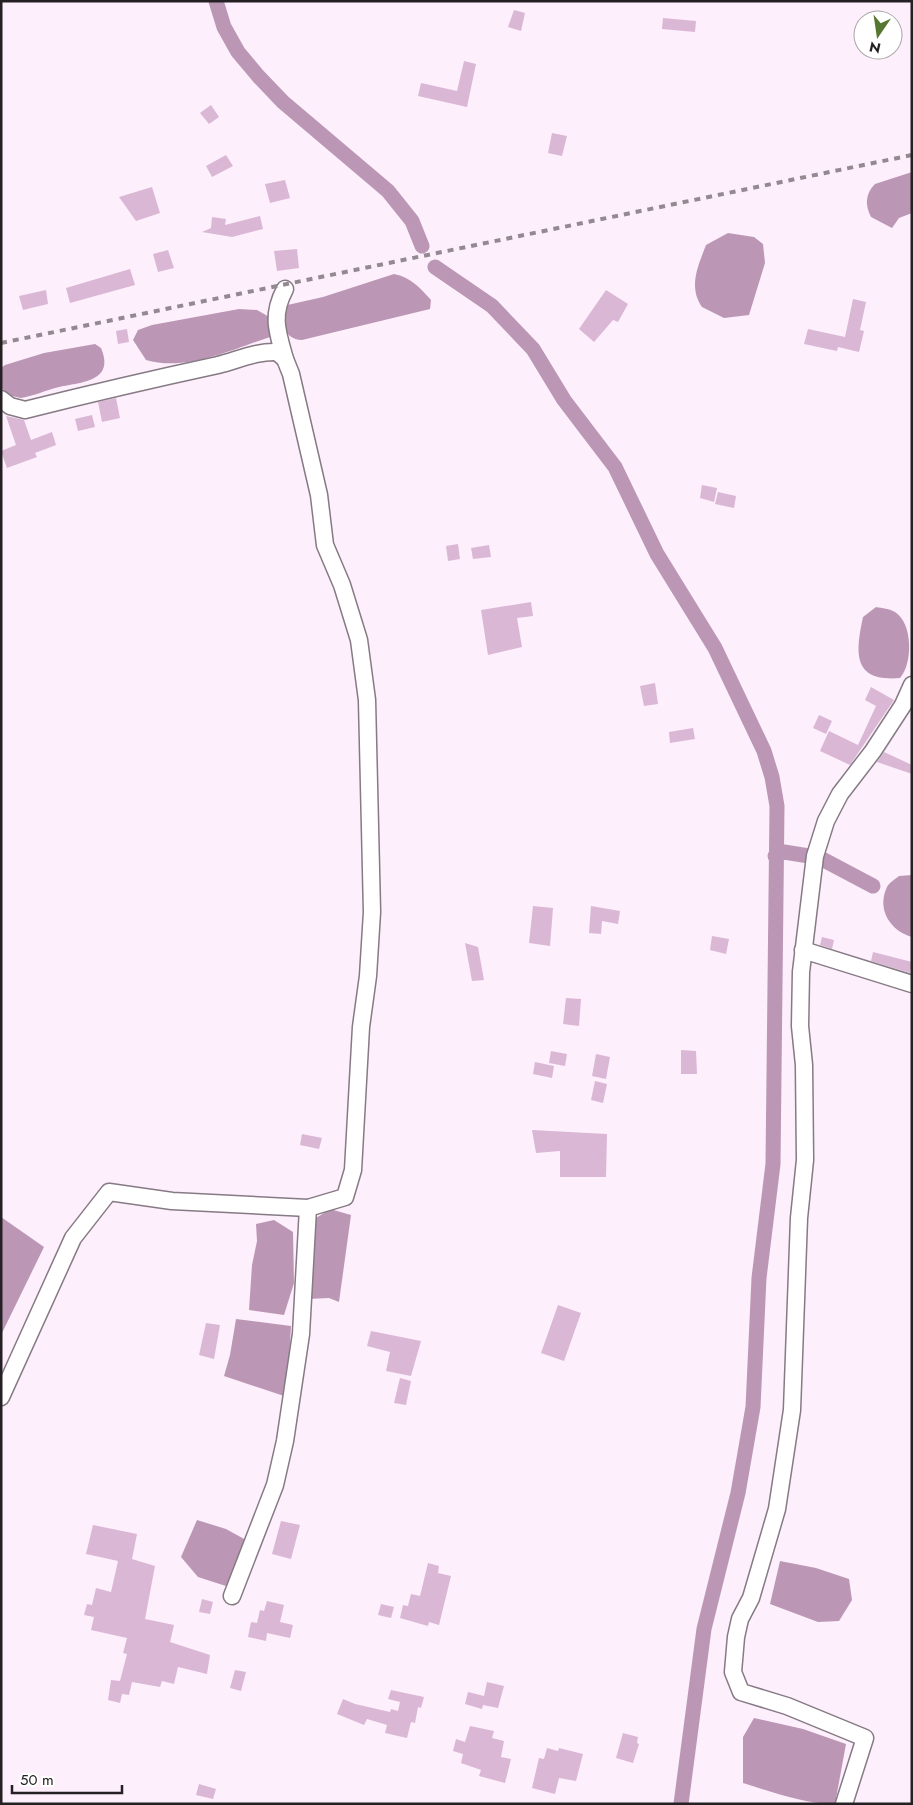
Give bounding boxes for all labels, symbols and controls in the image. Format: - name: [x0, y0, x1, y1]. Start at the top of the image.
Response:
- north arrow: [853, 10, 903, 60]
- text: N: [867, 37, 883, 59]
- scale bar: [12, 1762, 122, 1794]
- text: 50 m: [20, 1769, 54, 1791]

